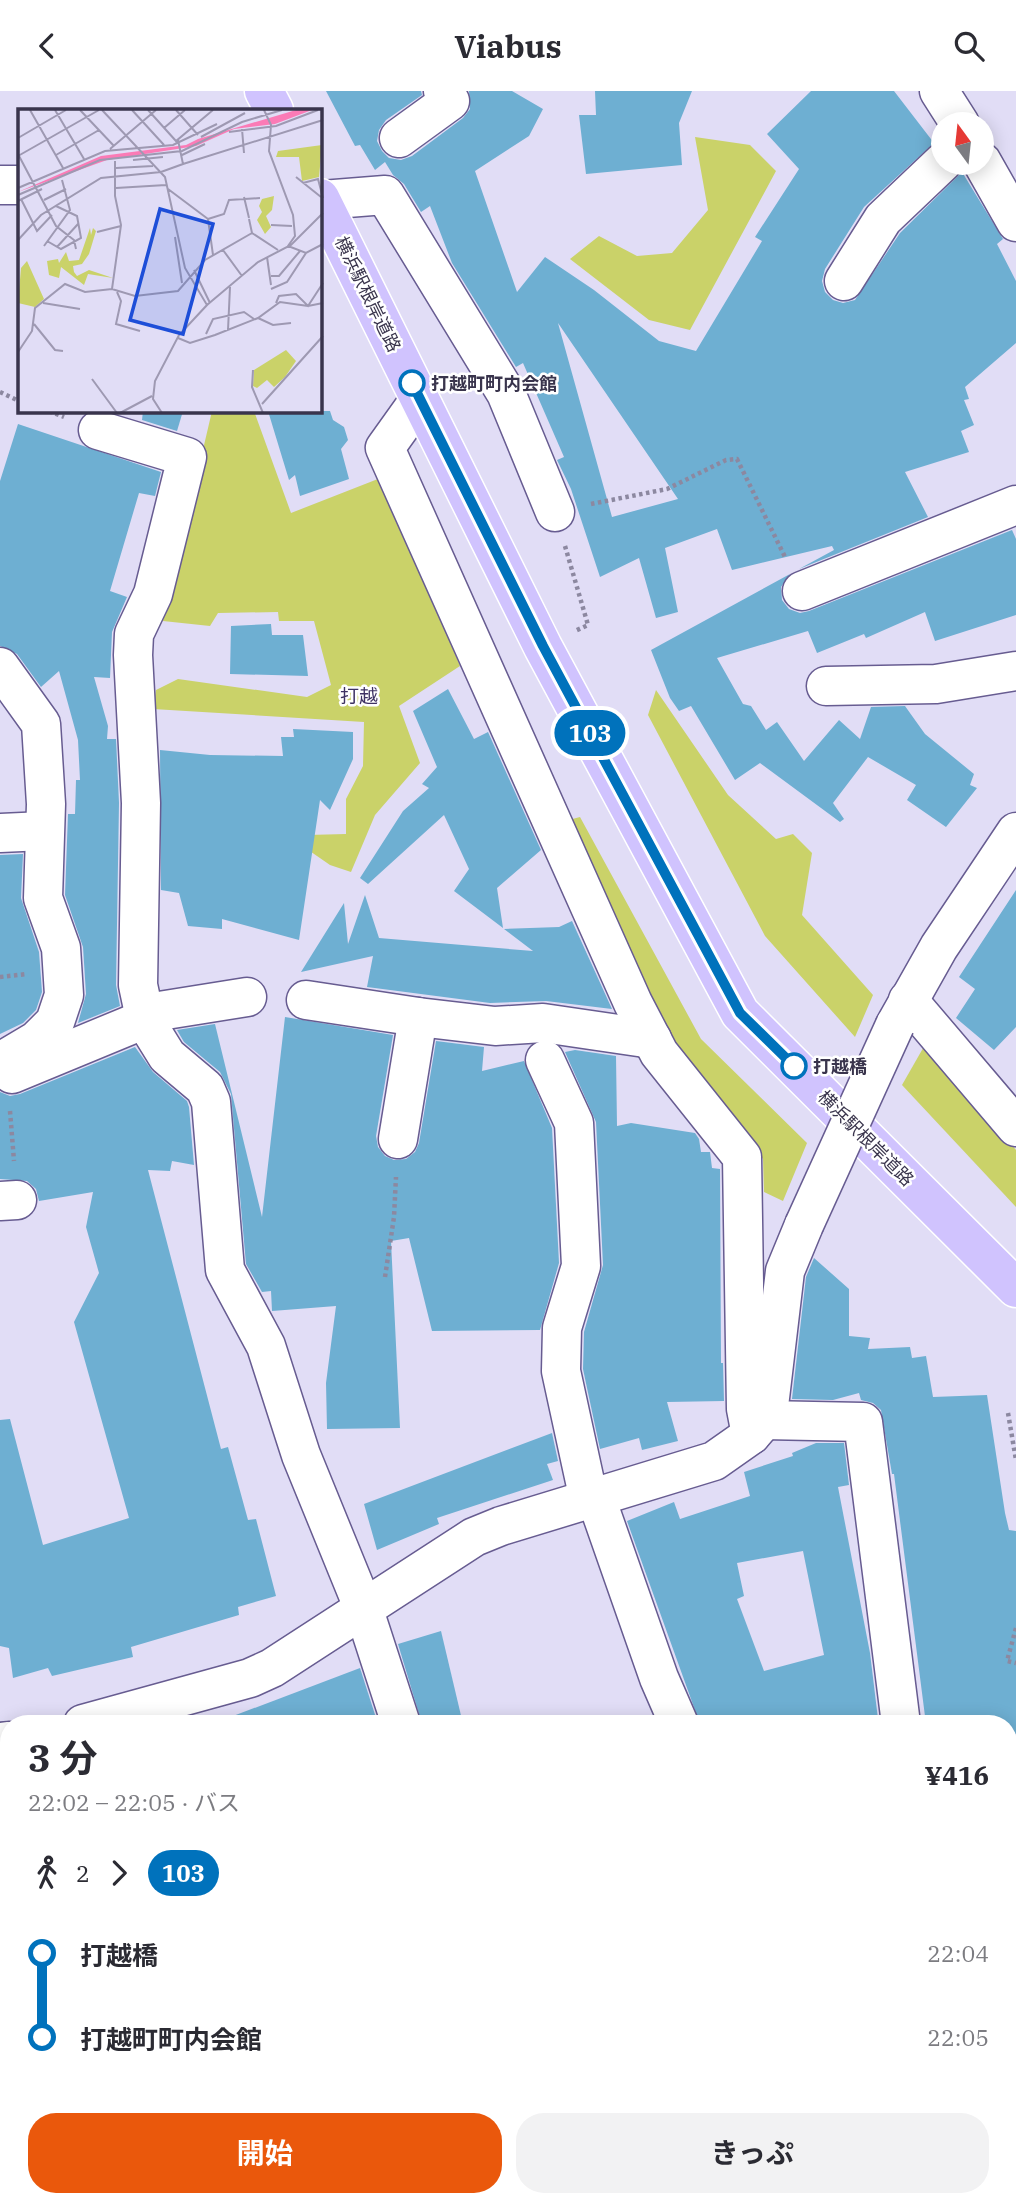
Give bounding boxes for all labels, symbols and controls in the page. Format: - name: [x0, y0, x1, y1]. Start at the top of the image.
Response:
- text: Viabus: [454, 25, 562, 67]
- icon: back: [28, 27, 66, 65]
- icon: search: [950, 27, 988, 65]
- inset map: [18, 109, 322, 413]
- north arrow: [931, 112, 994, 175]
- map controls: [931, 112, 994, 175]
- street label: 横浜駅根岸道路: [330, 232, 406, 356]
- marker: 打越町町内会館: [399, 370, 425, 396]
- place label: 打越町町内会館: [431, 372, 557, 395]
- district label: 打越: [340, 684, 378, 708]
- line badge: 103: [550, 710, 630, 756]
- text: 103: [568, 717, 612, 749]
- marker: 打越橋: [781, 1053, 807, 1079]
- place label: 打越橋: [813, 1055, 867, 1078]
- street label: 横浜駅根岸道路: [813, 1085, 919, 1191]
- text: 3 分: [28, 1733, 98, 1782]
- text: ¥416: [924, 1758, 989, 1792]
- text: 22:02 – 22:05 · バス: [28, 1787, 240, 1817]
- icon: walk: [28, 1854, 66, 1892]
- icon: forward: [100, 1854, 138, 1892]
- text: 103: [162, 1857, 205, 1889]
- text: 2: [76, 1858, 90, 1888]
- text: 打越橋: [80, 1938, 158, 1972]
- text: 22:04: [927, 1938, 989, 1968]
- text: 打越町町内会館: [80, 2022, 262, 2056]
- text: 22:05: [927, 2022, 989, 2052]
- button: 開始: [28, 2113, 502, 2193]
- button: きっぷ: [516, 2113, 989, 2193]

